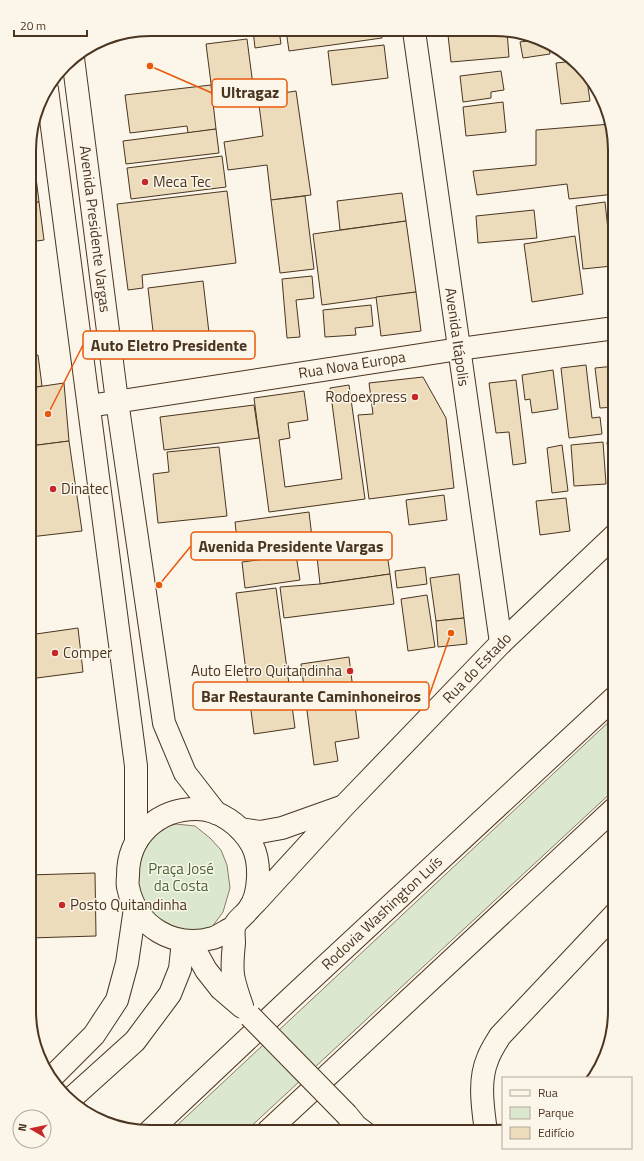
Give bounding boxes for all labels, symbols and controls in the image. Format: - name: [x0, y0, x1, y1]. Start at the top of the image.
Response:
- scale bar: [14, 12, 87, 38]
- text: 20 m: [20, 16, 46, 35]
- callout: Ultragaz: [212, 79, 287, 107]
- text: Ultragaz: [221, 80, 279, 104]
- street label: Avenida Presidente Vargas: [74, 144, 117, 314]
- place label: Meca Tec: [153, 170, 211, 193]
- marker: Meca Tec: [140, 177, 150, 187]
- street label: Avenida Itápolis: [439, 286, 476, 388]
- callout: Auto Eletro Presidente: [83, 331, 255, 359]
- text: Auto Eletro Presidente: [91, 333, 247, 357]
- street label: Rua Nova Europa: [297, 345, 408, 384]
- place label: Rodoexpress: [325, 385, 407, 408]
- marker: Rodoexpress: [410, 392, 420, 402]
- place label: Dinatec: [61, 477, 109, 500]
- marker: Dinatec: [48, 484, 58, 494]
- callout: Avenida Presidente Vargas: [191, 532, 392, 560]
- text: Avenida Presidente Vargas: [198, 534, 384, 558]
- street label: Rua do Estado: [437, 627, 517, 708]
- place label: Comper: [63, 641, 112, 664]
- marker: Comper: [50, 648, 60, 658]
- place label: Auto Eletro Quitandinha: [191, 659, 342, 682]
- marker: Auto Eletro Quitandinha: [345, 666, 355, 676]
- callout: Bar Restaurante Caminhoneiros: [193, 682, 429, 710]
- text: Bar Restaurante Caminhoneiros: [201, 684, 421, 708]
- street label: Rodovia Washington Luís: [316, 850, 448, 975]
- park label: Praça José da Costa: [148, 857, 214, 897]
- place label: Posto Quitandinha: [70, 893, 188, 916]
- marker: Posto Quitandinha: [57, 900, 67, 910]
- legend: [502, 1077, 632, 1149]
- text: Rua: [538, 1083, 558, 1102]
- text: Parque: [538, 1103, 574, 1122]
- north arrow: [12, 1109, 52, 1149]
- text: N: [14, 1122, 31, 1132]
- text: Edifício: [538, 1123, 574, 1142]

